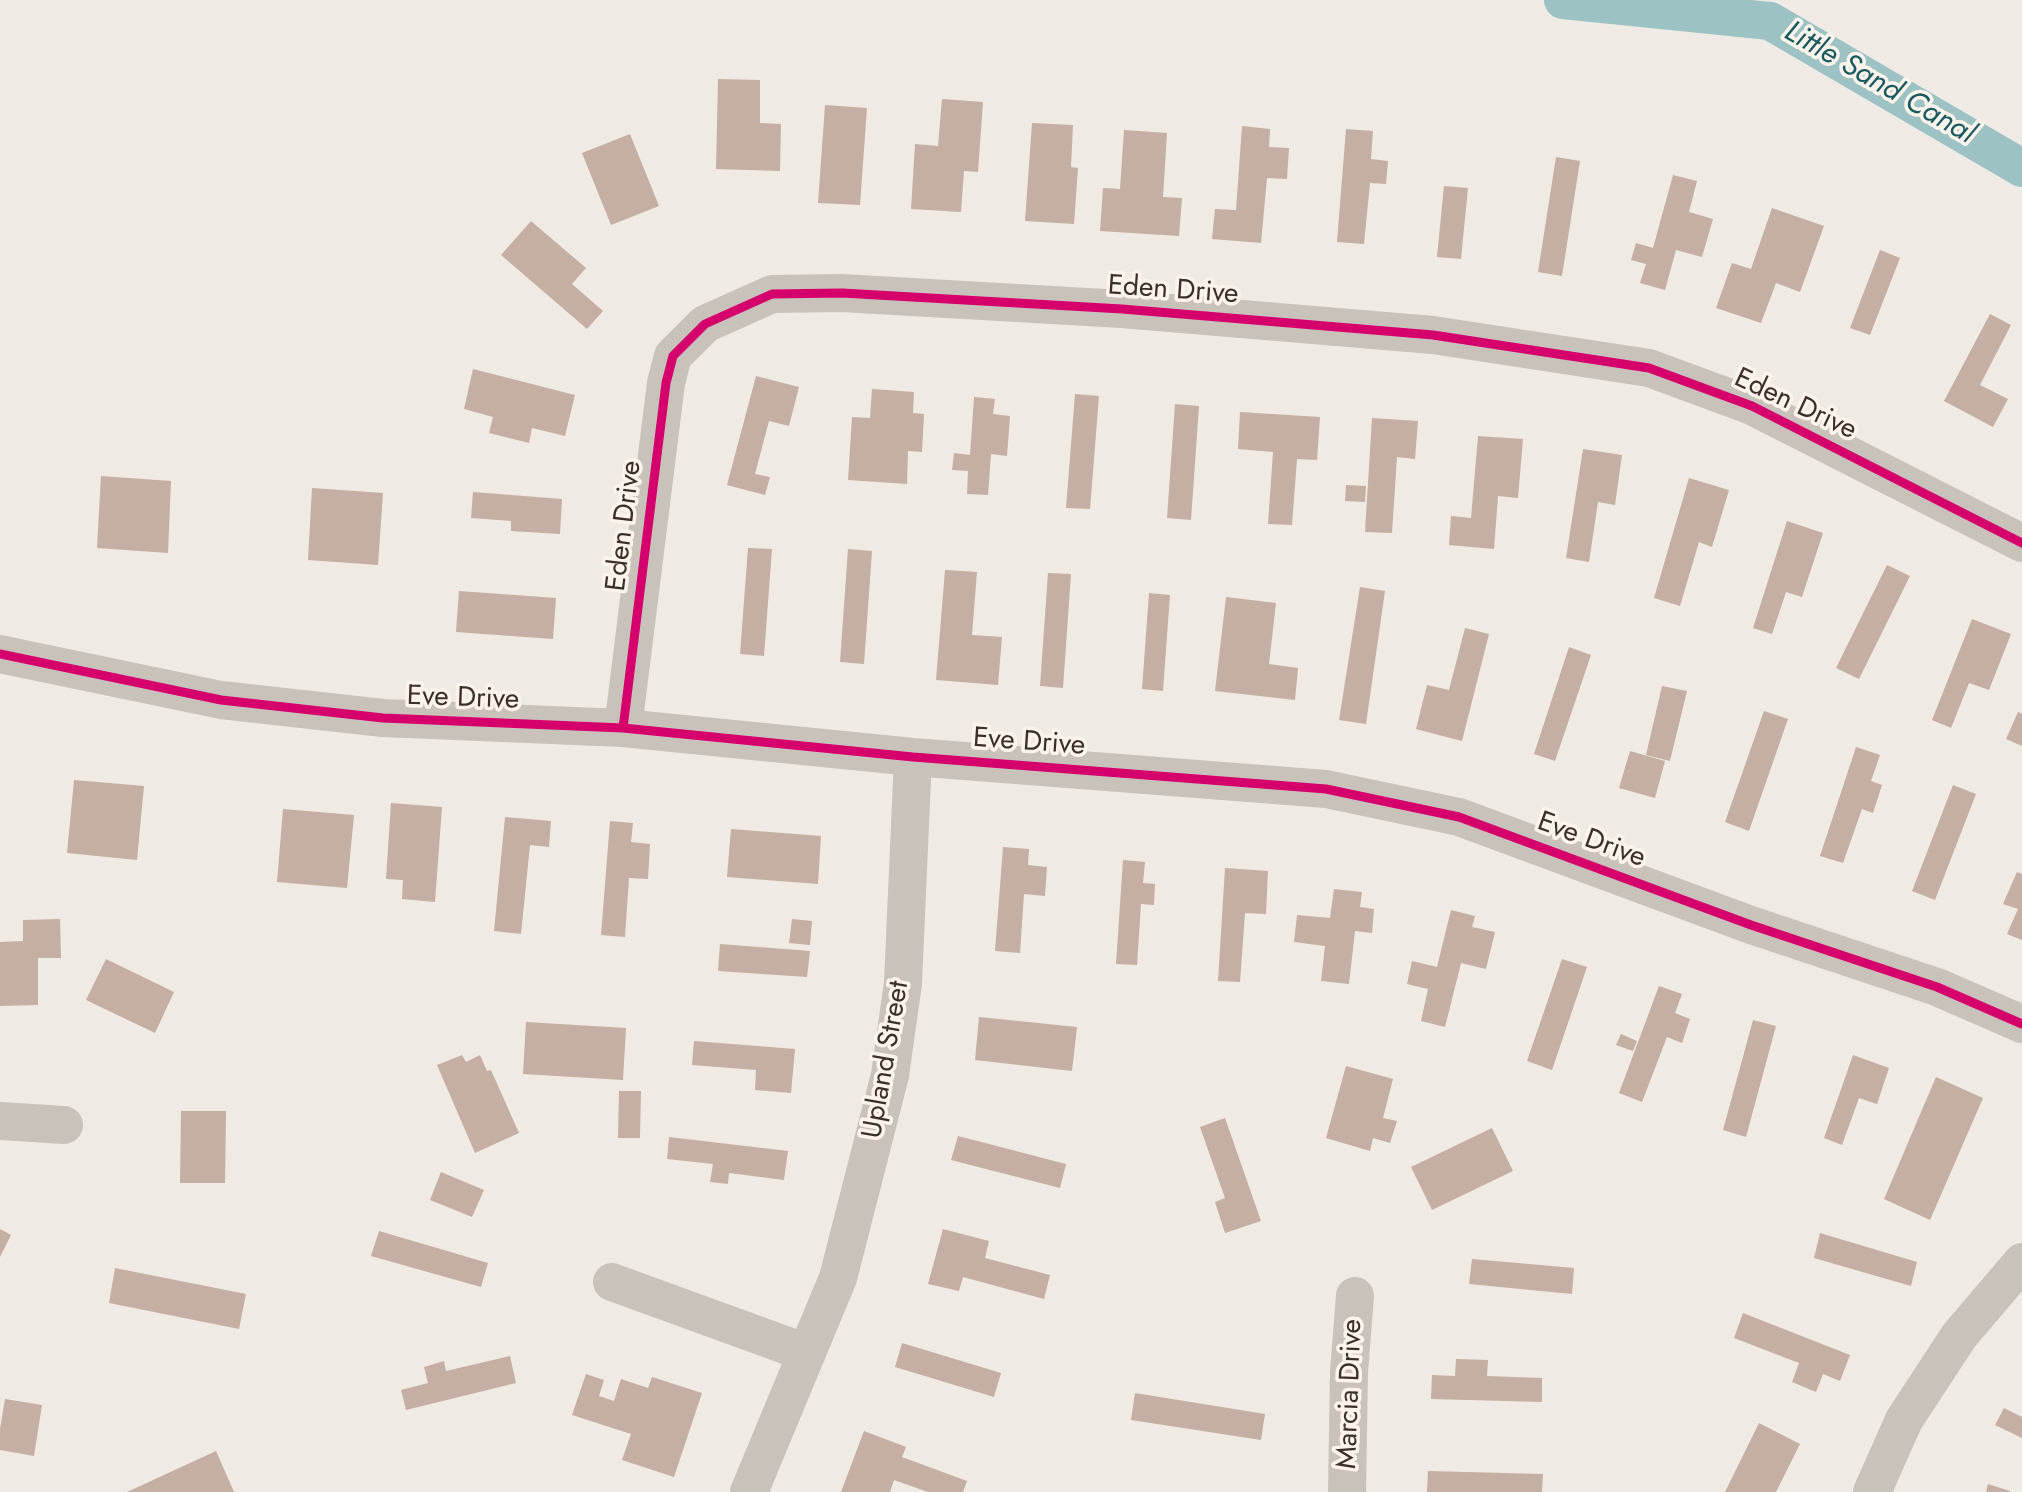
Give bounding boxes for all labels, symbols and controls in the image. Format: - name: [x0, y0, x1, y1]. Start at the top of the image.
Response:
- water label: Little Sand Canal: [1777, 15, 1981, 153]
- street label: Eden Drive: [1106, 270, 1240, 312]
- street label: Eden Drive: [1728, 362, 1862, 448]
- street label: Eden Drive: [600, 459, 650, 593]
- street label: Eve Drive: [406, 680, 520, 718]
- street label: Eve Drive: [972, 722, 1086, 764]
- street label: Eve Drive: [1532, 806, 1650, 876]
- street label: Upland Street: [857, 979, 917, 1141]
- street label: Marcia Drive: [1332, 1318, 1370, 1470]

